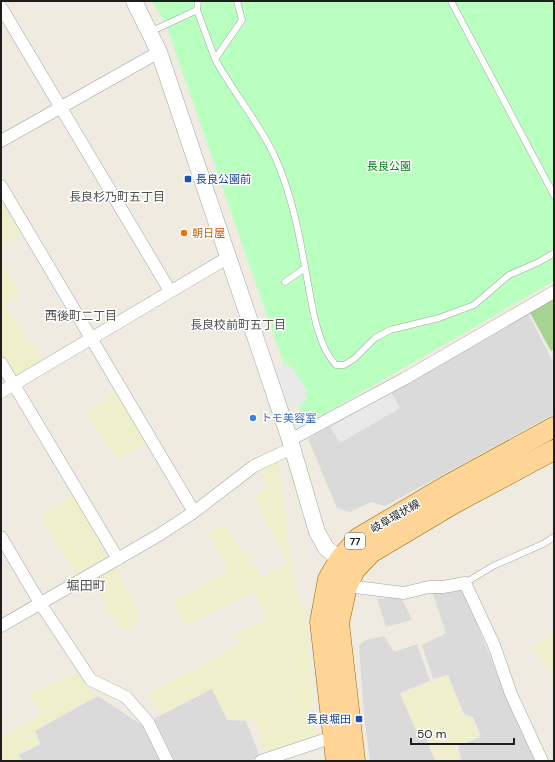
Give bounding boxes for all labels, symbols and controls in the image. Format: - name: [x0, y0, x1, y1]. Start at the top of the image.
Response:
- park label: 長良公園: [367, 159, 411, 173]
- place label: 長良公園前: [196, 172, 251, 186]
- marker: 長良公園前: [183, 174, 193, 184]
- district label: 長良杉乃町五丁目: [69, 189, 165, 205]
- place label: 朝日屋: [192, 226, 225, 240]
- marker: 朝日屋: [179, 228, 189, 238]
- district label: 西後町二丁目: [45, 308, 117, 324]
- district label: 長良校前町五丁目: [190, 317, 286, 333]
- place label: トモ美容室: [261, 411, 316, 425]
- marker: トモ美容室: [248, 413, 258, 423]
- street label: 岐阜環状線: [368, 496, 422, 536]
- road number: 77: [345, 533, 365, 549]
- district label: 堀田町: [66, 577, 106, 594]
- place label: 長良堀田: [307, 712, 351, 726]
- marker: 長良堀田: [354, 714, 364, 724]
- scale bar: [411, 720, 514, 746]
- text: 50 m: [417, 726, 446, 742]

